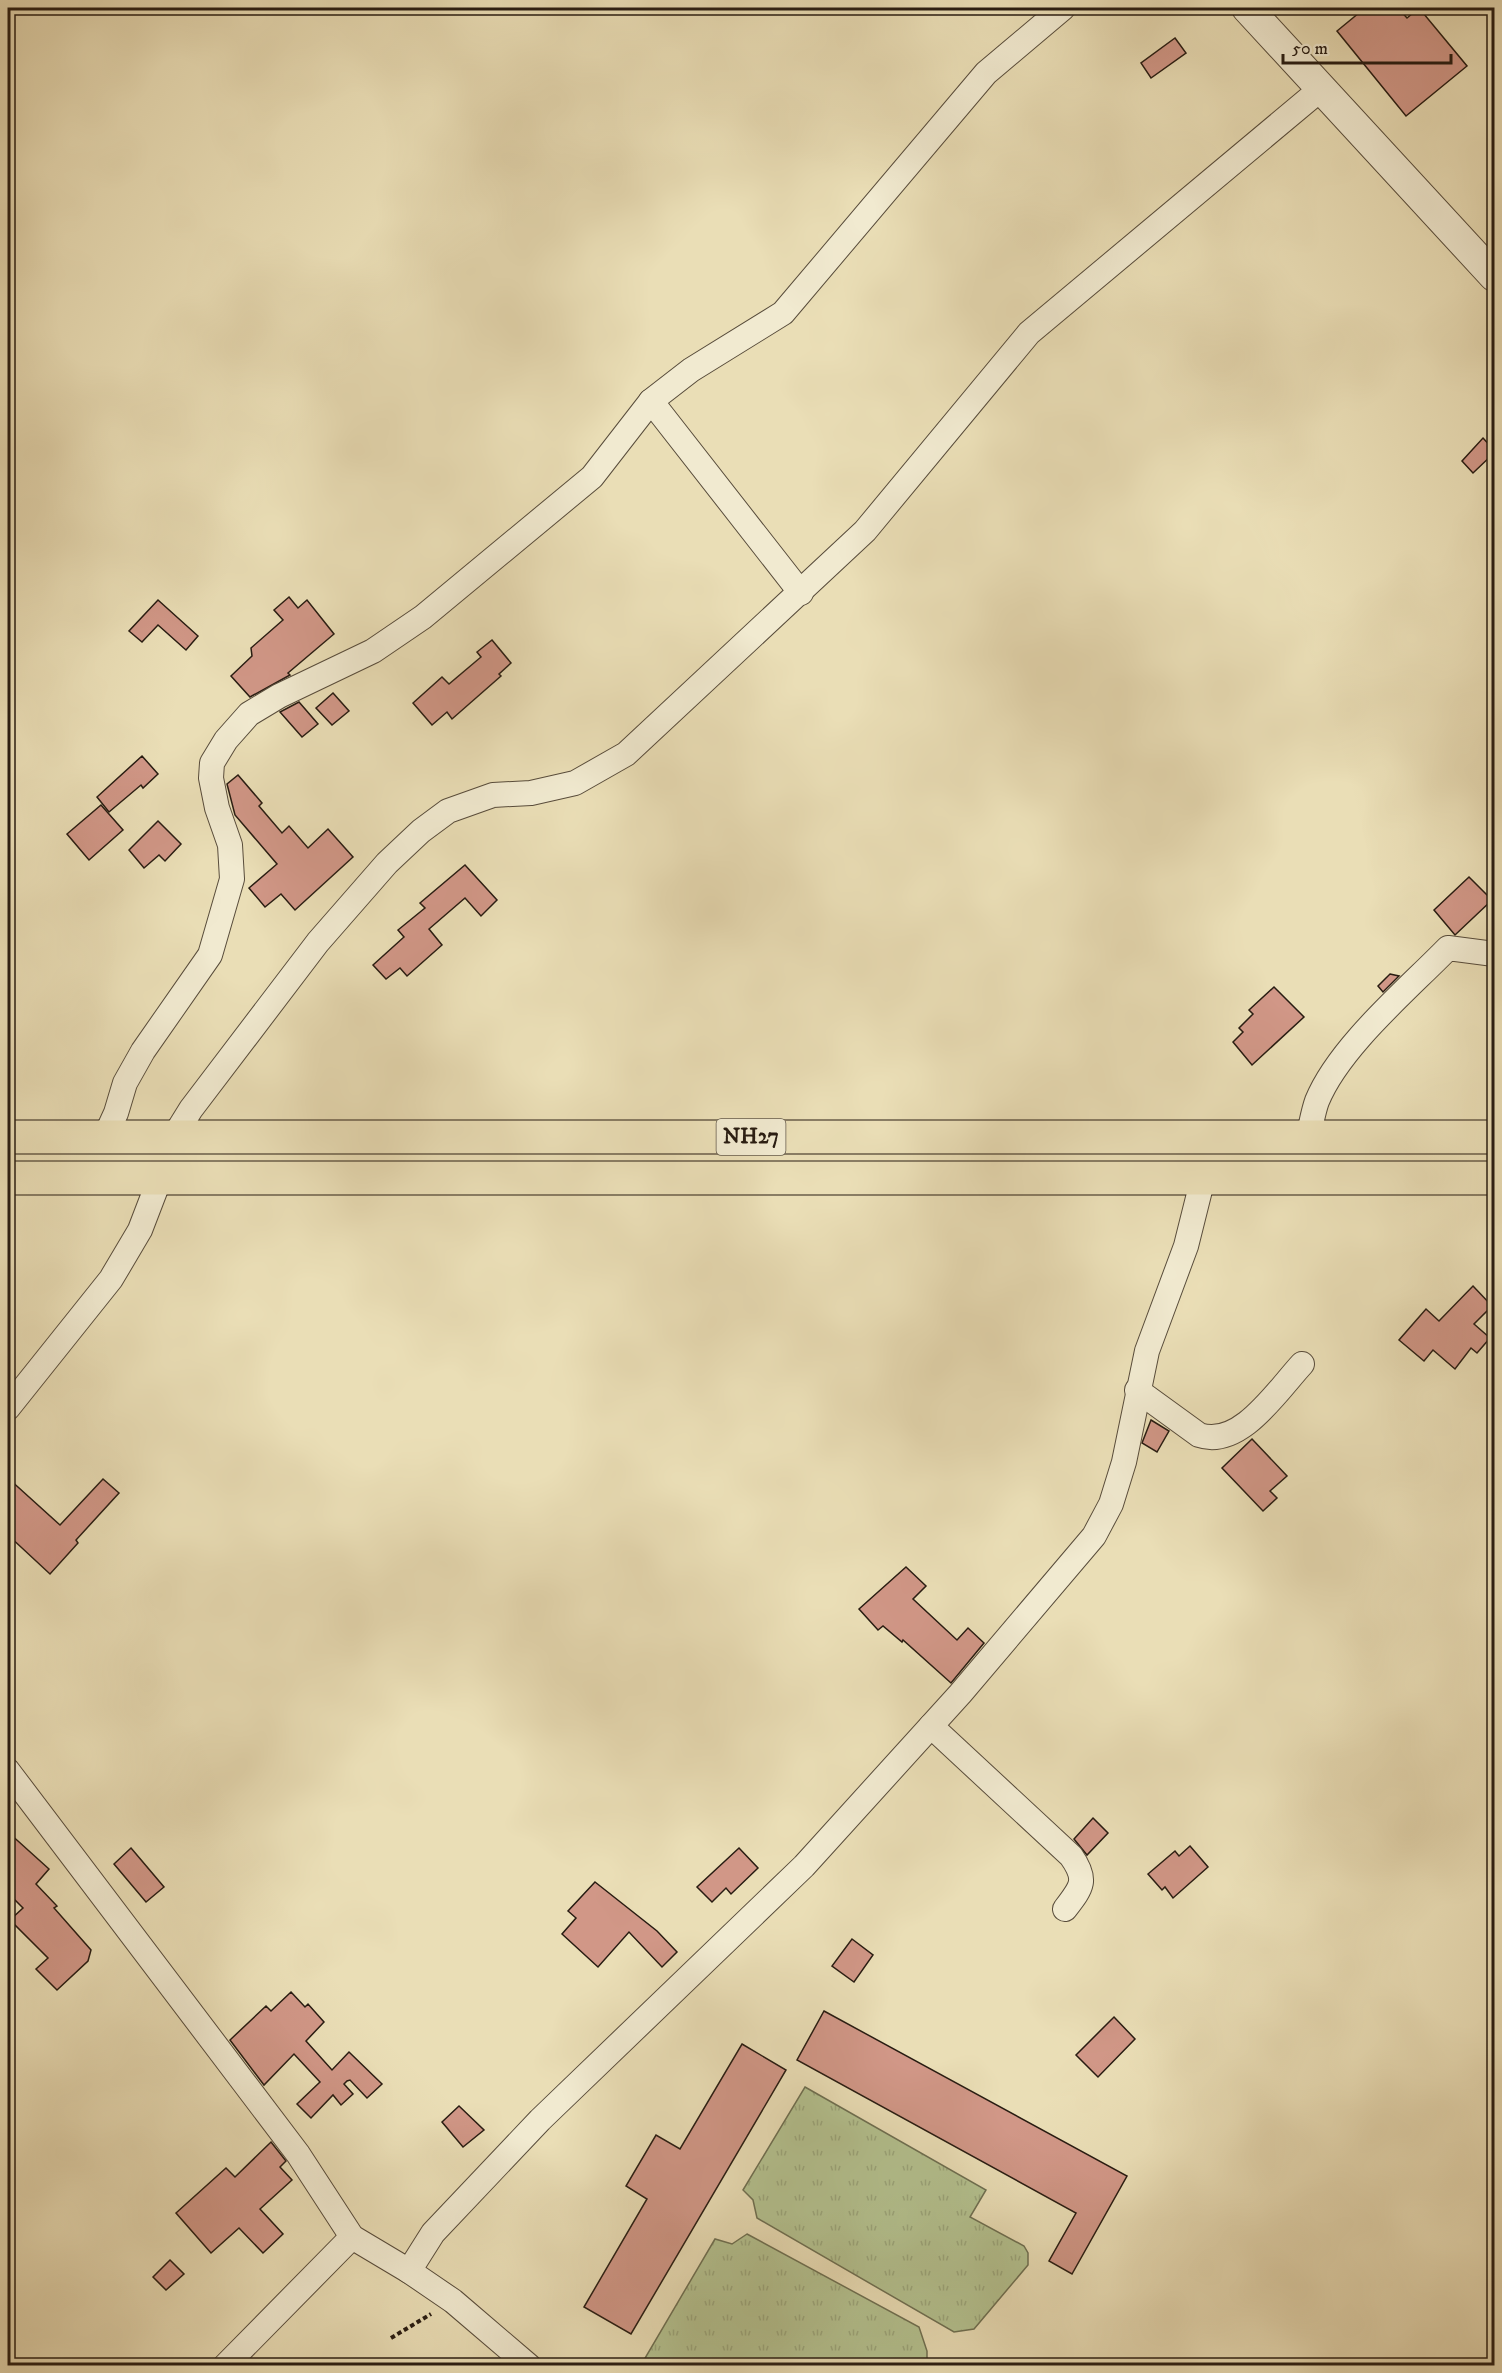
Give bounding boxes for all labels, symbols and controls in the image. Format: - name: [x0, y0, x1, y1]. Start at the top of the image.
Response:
- scale bar: [1283, 27, 1451, 65]
- text: 50 m: [1292, 38, 1328, 60]
- road number: NH27: [716, 1119, 786, 1155]

